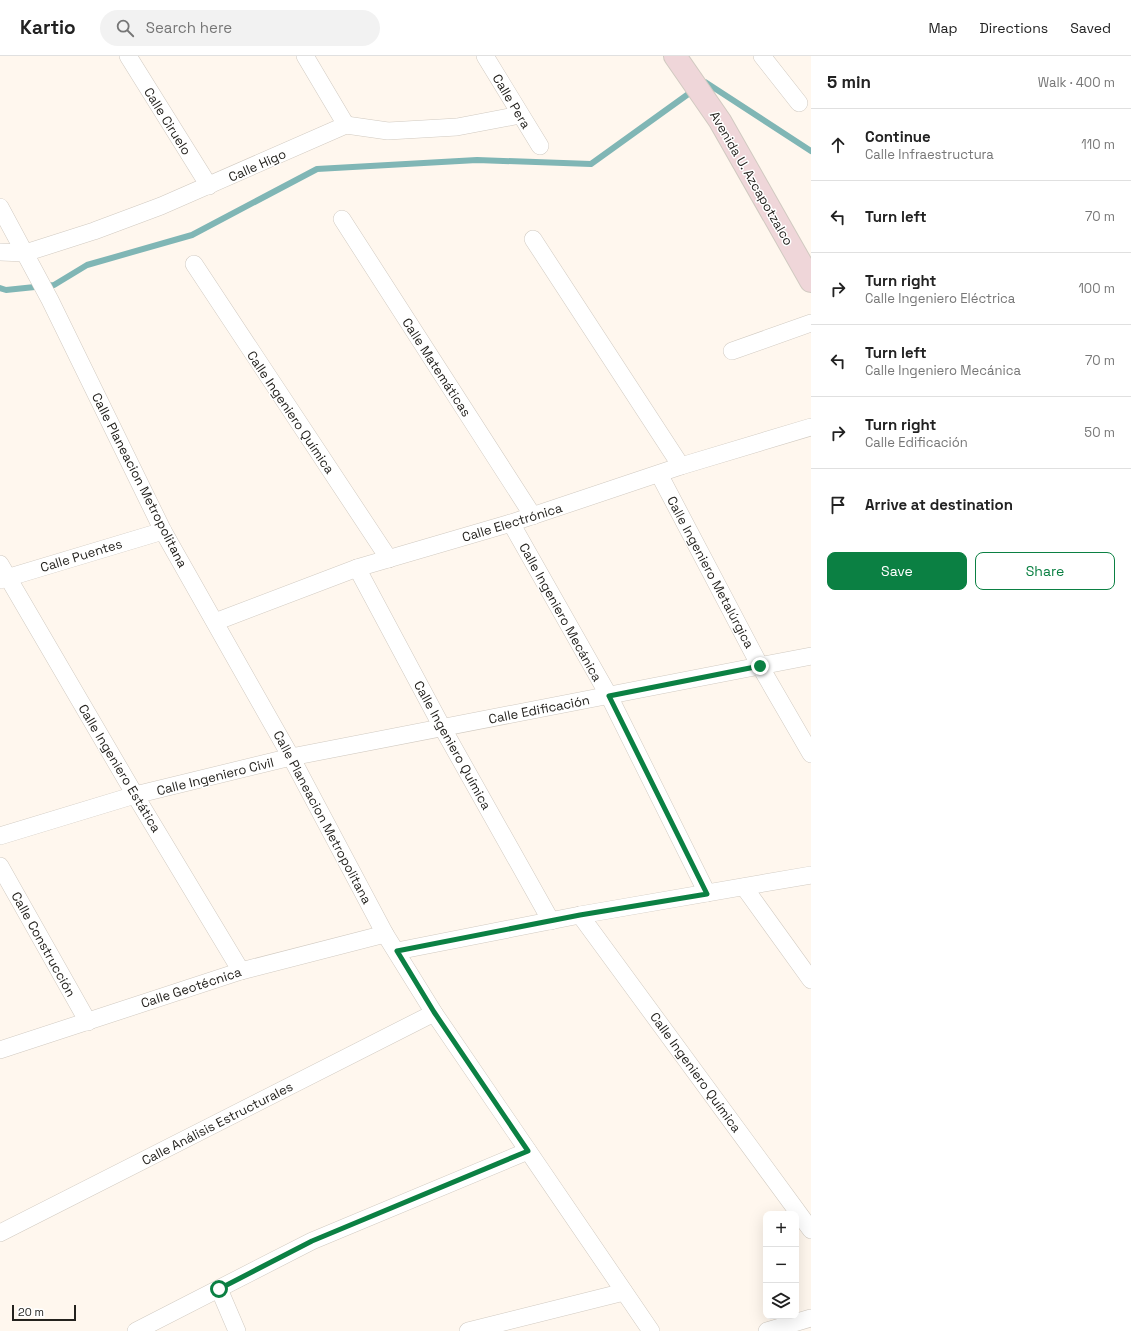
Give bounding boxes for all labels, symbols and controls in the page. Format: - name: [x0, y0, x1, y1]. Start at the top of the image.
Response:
- search box: [100, 10, 380, 46]
- text: Kartio: [20, 15, 76, 40]
- icon: search: [114, 17, 136, 39]
- text: Search here: [146, 18, 232, 37]
- text: Map: [928, 19, 958, 37]
- text: Directions: [980, 19, 1048, 37]
- text: Saved: [1070, 19, 1111, 37]
- street label: Calle Pera: [489, 71, 535, 132]
- text: 5 min: [827, 71, 871, 93]
- text: Walk · 400 m: [1038, 74, 1115, 91]
- street label: Calle Ciruelo: [140, 84, 195, 158]
- street label: Avenida U. Azcapotzalco: [706, 108, 797, 249]
- text: Continue: [865, 127, 931, 146]
- icon: ahead: [827, 134, 849, 156]
- text: 110 m: [1081, 136, 1115, 153]
- street label: Calle Higo: [226, 145, 289, 186]
- text: Calle Infraestructura: [865, 146, 994, 163]
- icon: left: [827, 206, 849, 228]
- text: Turn left: [865, 207, 927, 226]
- text: 70 m: [1085, 208, 1115, 225]
- text: Turn right: [865, 271, 936, 290]
- icon: right: [827, 278, 849, 300]
- text: 100 m: [1078, 280, 1115, 297]
- text: Calle Ingeniero Eléctrica: [865, 290, 1015, 307]
- street label: Calle Matemáticas: [398, 315, 475, 420]
- text: Turn left: [865, 343, 927, 362]
- street label: Calle Ingeniero Química: [243, 348, 338, 477]
- icon: left: [827, 350, 849, 372]
- text: 70 m: [1085, 352, 1115, 369]
- text: Calle Ingeniero Mecánica: [865, 362, 1021, 379]
- street label: Calle Planeacion Metropolitana: [88, 390, 191, 571]
- text: Turn right: [865, 415, 936, 434]
- icon: right: [827, 422, 849, 444]
- text: 50 m: [1084, 424, 1115, 441]
- text: Calle Edificación: [865, 434, 968, 451]
- street label: Calle Ingeniero Metalúrgica: [663, 493, 758, 652]
- icon: arrive: [827, 494, 849, 516]
- text: Arrive at destination: [865, 495, 1013, 514]
- street label: Calle Electrónica: [460, 499, 565, 546]
- street label: Calle Puentes: [38, 535, 124, 576]
- street label: Calle Ingeniero Mecánica: [515, 540, 606, 685]
- button: Save: [827, 552, 967, 590]
- button: Share: [975, 552, 1115, 590]
- route end: [751, 657, 769, 675]
- street label: Calle Ingeniero Química: [410, 678, 495, 813]
- street label: Calle Edificación: [487, 691, 591, 728]
- street label: Calle Ingeniero Estática: [74, 701, 165, 836]
- street label: Calle Planeacion Metropolitana: [270, 728, 376, 907]
- street label: Calle Ingeniero Civil: [155, 754, 276, 799]
- street label: Calle Construcción: [8, 889, 80, 1000]
- street label: Calle Geotécnica: [139, 963, 244, 1012]
- street label: Calle Ingeniero Química: [646, 1009, 745, 1136]
- street label: Calle Análisis Estructurales: [139, 1078, 296, 1169]
- map controls: [763, 1211, 799, 1319]
- button: +: [763, 1211, 799, 1247]
- button: −: [763, 1247, 799, 1283]
- route start: [210, 1280, 228, 1298]
- button: layers: [763, 1283, 799, 1319]
- scale bar: [12, 1303, 76, 1322]
- text: 20 m: [18, 1305, 44, 1319]

